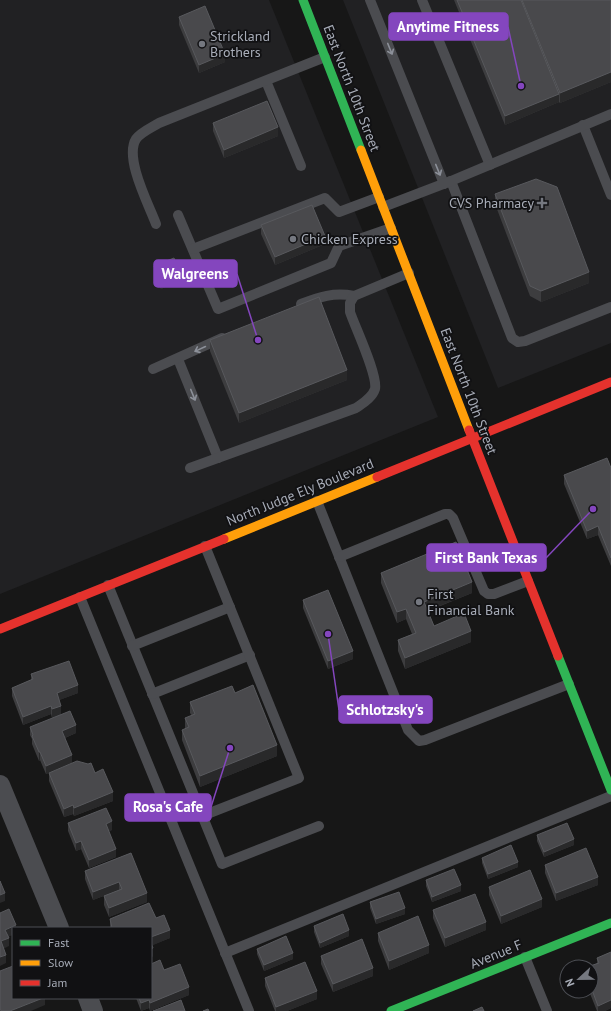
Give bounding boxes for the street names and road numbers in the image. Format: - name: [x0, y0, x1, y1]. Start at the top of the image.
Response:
- street label: East North 10th Street: [320, 22, 385, 154]
- street label: East North 10th Street: [437, 325, 502, 457]
- street label: North Judge Ely Boulevard: [224, 454, 376, 530]
- street label: Avenue F: [467, 935, 525, 973]

